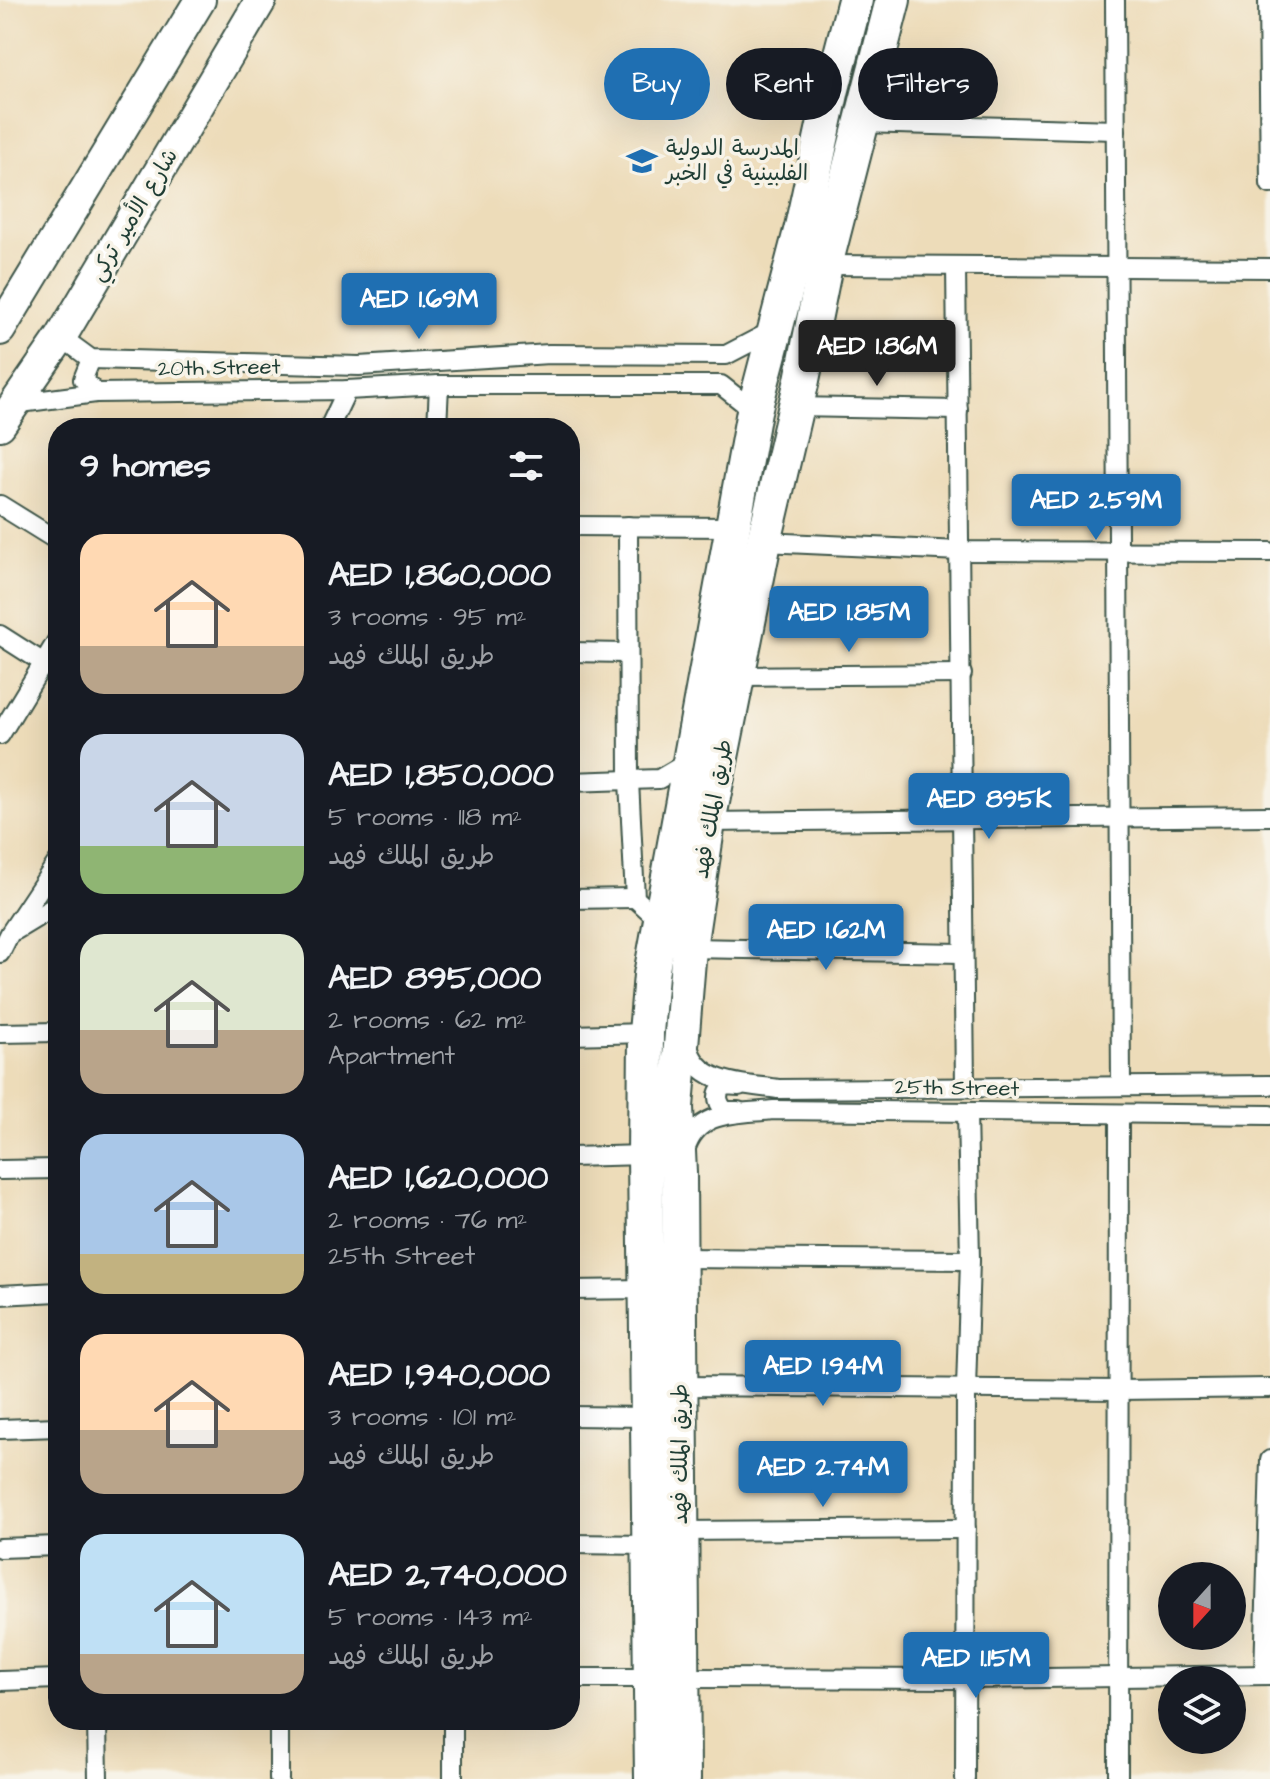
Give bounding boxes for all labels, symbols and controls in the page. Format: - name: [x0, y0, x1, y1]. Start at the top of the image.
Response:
- chip: Buy: [604, 48, 710, 120]
- chip: Rent: [726, 48, 842, 120]
- chip: Filters: [858, 48, 998, 120]
- place label: المدرسة الدولية الفلبينية في الخبر: [664, 133, 808, 189]
- street label: شارع الأمير تركي: [81, 142, 188, 289]
- school or university icon: المدرسة الدولية الفلبينية في الخبر: [625, 144, 659, 178]
- pin: AED 1.69M: [327, 273, 511, 341]
- text: AED 1.69M: [360, 281, 478, 317]
- pin: AED 1.86M: [785, 320, 969, 388]
- text: AED 1.86M: [817, 328, 937, 364]
- street label: 20th Street: [157, 351, 281, 385]
- text: 9 homes: [80, 442, 211, 490]
- icon: filters: [504, 444, 548, 488]
- pin: AED 2.59M: [1004, 474, 1188, 542]
- text: AED 2.59M: [1030, 482, 1162, 518]
- text: AED 1,860,000: [328, 551, 551, 599]
- icon: home: [144, 566, 240, 662]
- pin: AED 1.85M: [757, 586, 941, 654]
- text: AED 1.85M: [787, 594, 911, 630]
- text: 3 rooms · 95 m²: [328, 599, 527, 635]
- text: طريق الملك فهد: [328, 638, 495, 674]
- street label: طريق الملك فهد: [685, 737, 741, 881]
- text: AED 1,850,000: [328, 751, 554, 799]
- icon: home: [144, 766, 240, 862]
- pin: AED 895K: [906, 773, 1072, 841]
- text: AED 895K: [926, 781, 1052, 817]
- text: 5 rooms · 118 m²: [328, 799, 522, 835]
- text: طريق الملك فهد: [328, 838, 495, 874]
- pin: AED 1.62M: [734, 904, 918, 972]
- text: AED 1.62M: [767, 912, 885, 948]
- text: AED 895,000: [328, 954, 541, 1002]
- icon: home: [144, 966, 240, 1062]
- text: 2 rooms · 62 m²: [328, 1002, 526, 1038]
- text: Apartment: [328, 1038, 455, 1074]
- street label: 25th Street: [894, 1071, 1020, 1105]
- text: AED 1,620,000: [328, 1154, 549, 1202]
- icon: home: [144, 1166, 240, 1262]
- text: 2 rooms · 76 m²: [328, 1202, 527, 1238]
- text: 25th Street: [328, 1238, 475, 1274]
- pin: AED 1.94M: [731, 1340, 915, 1408]
- text: AED 1.94M: [763, 1348, 883, 1384]
- text: AED 1,940,000: [328, 1351, 550, 1399]
- icon: home: [144, 1366, 240, 1462]
- street label: طريق الملك فهد: [665, 1384, 696, 1524]
- text: 3 rooms · 101 m²: [328, 1399, 516, 1435]
- text: طريق الملك فهد: [328, 1438, 495, 1474]
- pin: AED 2.74M: [731, 1441, 915, 1509]
- text: AED 2.74M: [756, 1449, 890, 1485]
- text: AED 2,740,000: [328, 1551, 567, 1599]
- north arrow: [1158, 1562, 1246, 1650]
- map controls: [1158, 1562, 1246, 1754]
- icon: home: [144, 1566, 240, 1662]
- text: 5 rooms · 143 m²: [328, 1599, 533, 1635]
- pin: AED 1.15M: [884, 1632, 1068, 1700]
- text: طريق الملك فهد: [328, 1638, 495, 1674]
- text: AED 1.15M: [921, 1640, 1031, 1676]
- button: layers: [1158, 1666, 1246, 1754]

